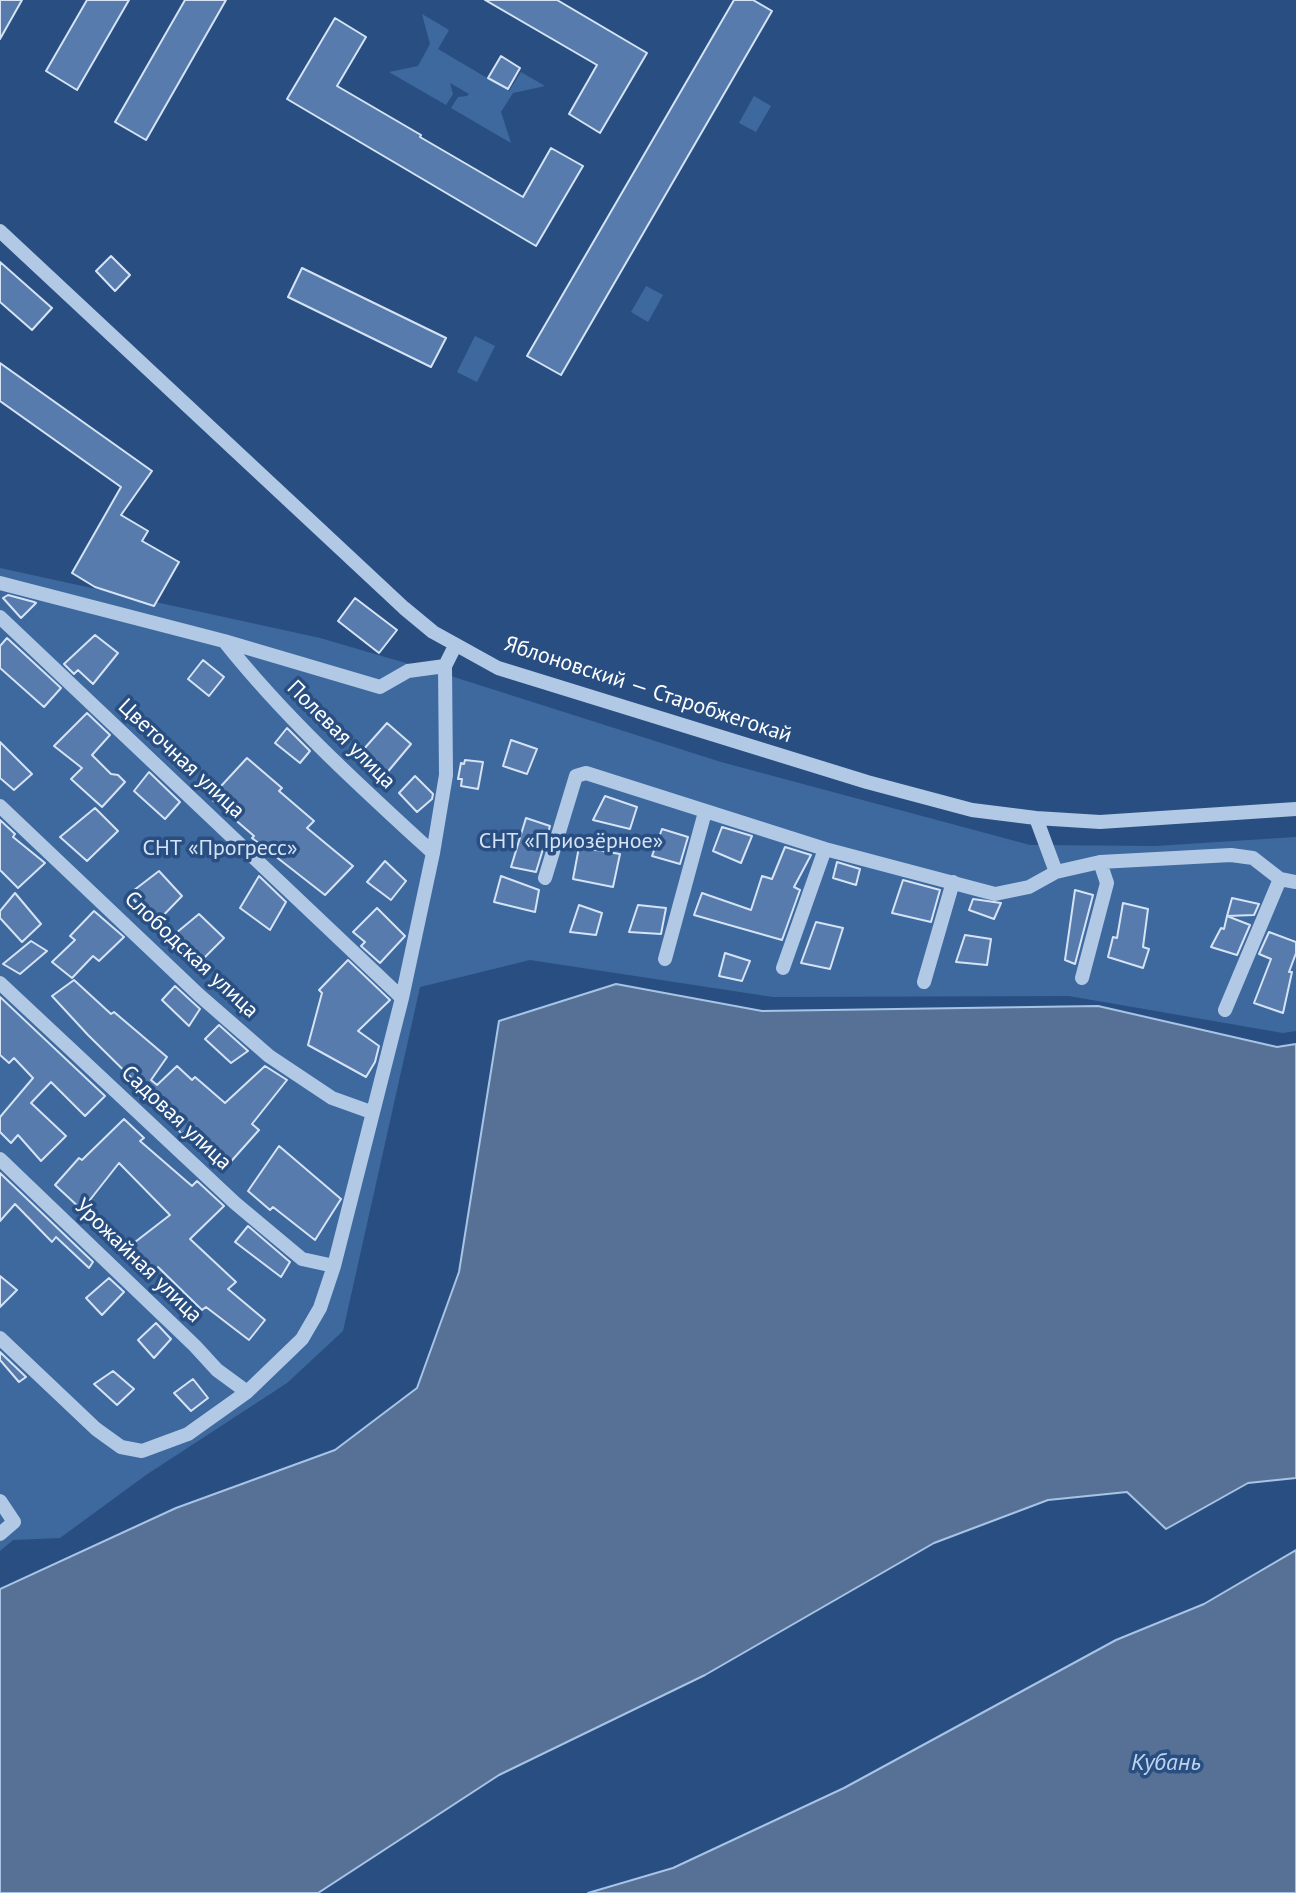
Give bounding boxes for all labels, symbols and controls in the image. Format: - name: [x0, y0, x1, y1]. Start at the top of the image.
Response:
- street label: Яблоновский — Старобжегокай: [501, 631, 795, 749]
- street label: Полевая улица: [281, 675, 401, 795]
- street label: Цветочная улица: [112, 694, 250, 824]
- park label: СНТ «Приозёрное»: [479, 829, 663, 855]
- park label: СНТ «Прогресс»: [143, 836, 297, 862]
- street label: Слободская улица: [118, 886, 264, 1024]
- street label: Садовая улица: [115, 1060, 237, 1176]
- street label: Урожайная улица: [69, 1193, 207, 1329]
- water label: Кубань: [1131, 1749, 1201, 1777]

